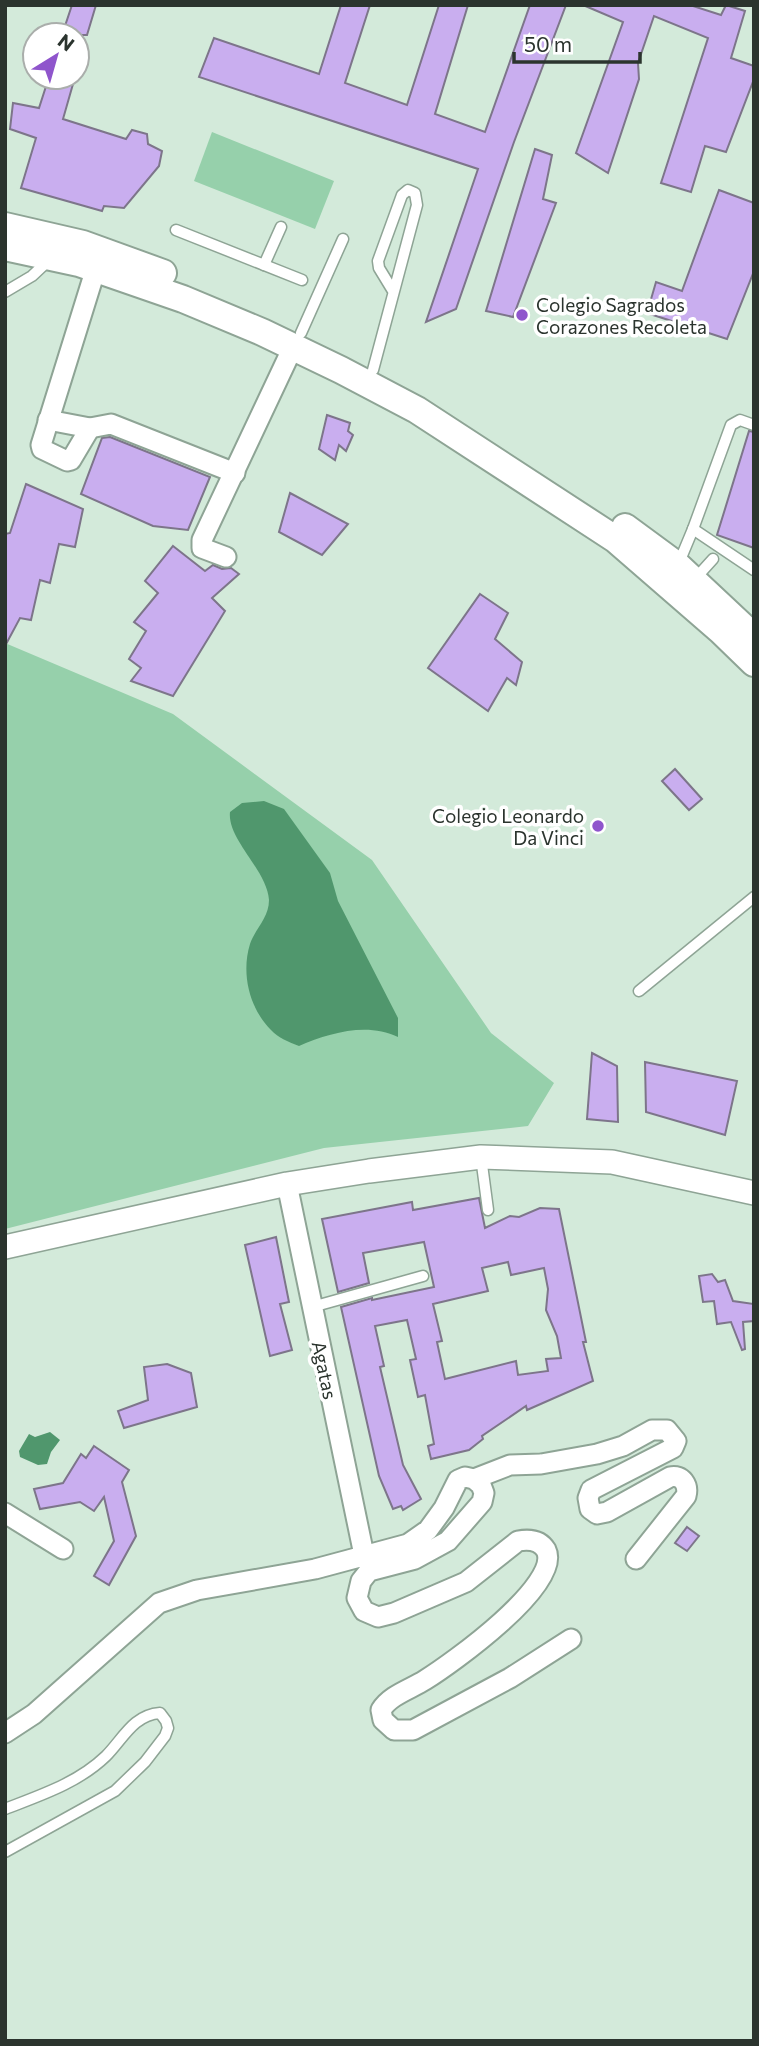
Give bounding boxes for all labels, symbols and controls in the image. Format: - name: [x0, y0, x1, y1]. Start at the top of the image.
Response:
- north arrow: [21, 21, 91, 91]
- scale bar: [514, 21, 640, 65]
- text: N: [54, 29, 79, 56]
- text: 50 m: [524, 31, 572, 56]
- place label: Colegio Sagrados Corazones Recoleta: [536, 293, 707, 338]
- marker: Colegio Sagrados Corazones Recoleta: [514, 307, 530, 323]
- place label: Colegio Leonardo Da Vinci: [432, 804, 584, 849]
- marker: Colegio Leonardo Da Vinci: [590, 818, 606, 834]
- street label: Agatas: [308, 1339, 342, 1401]

